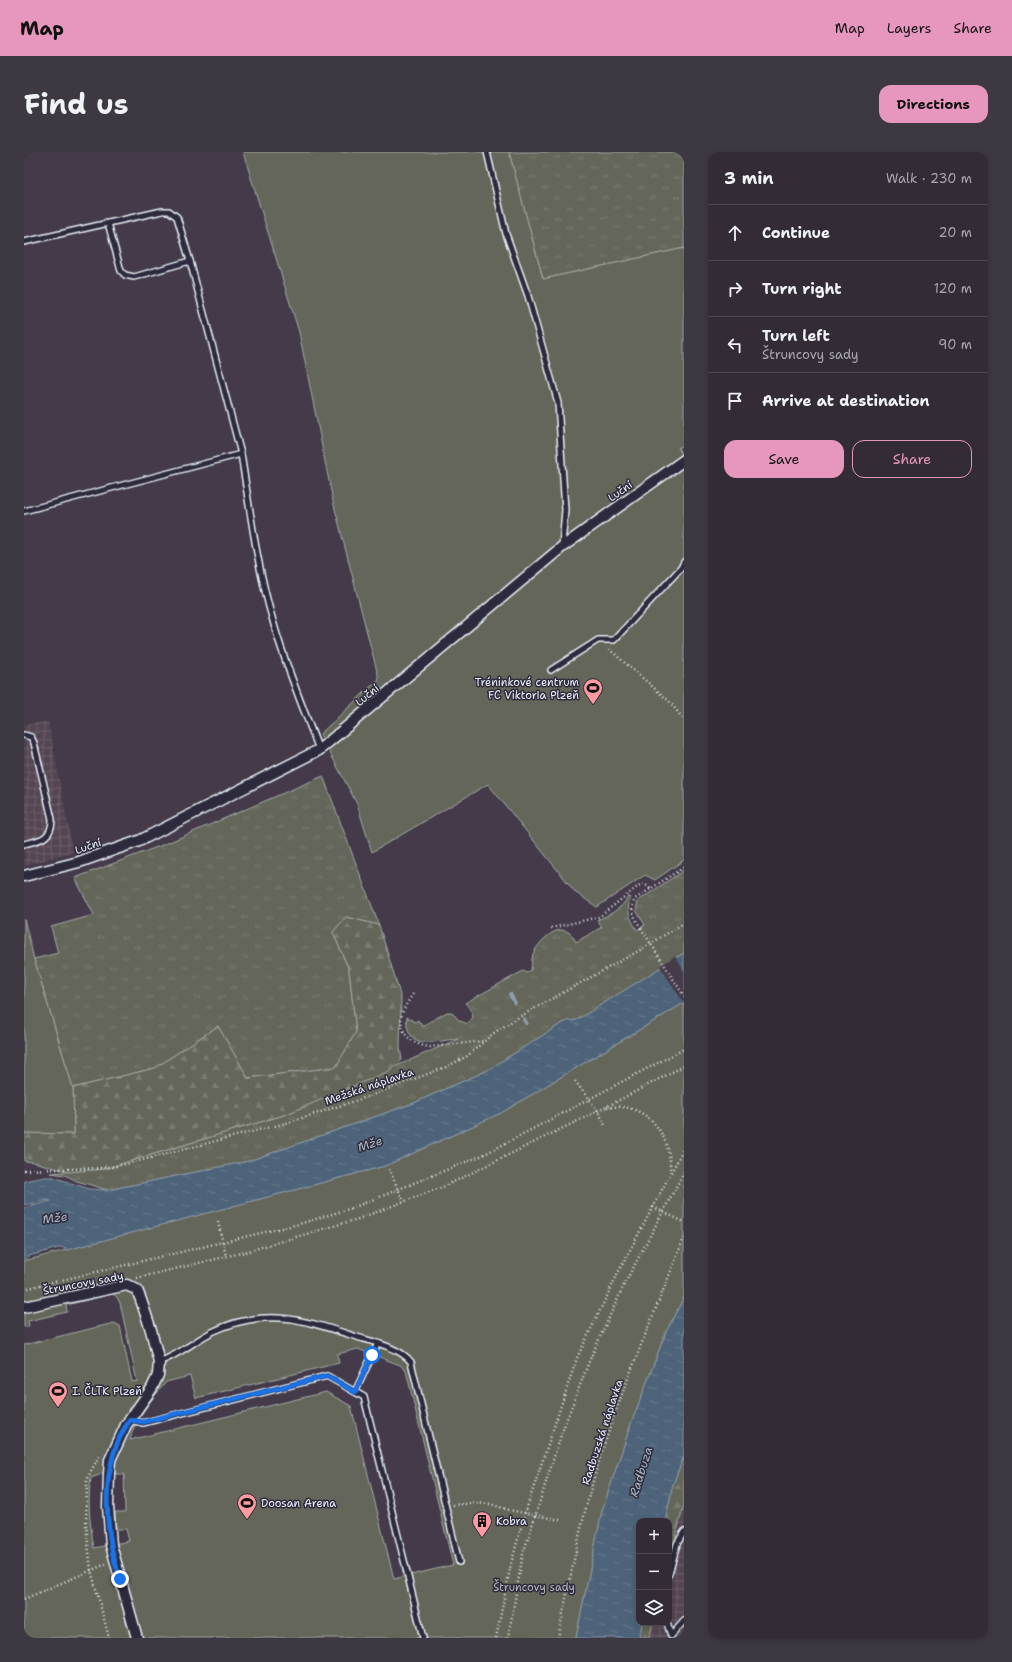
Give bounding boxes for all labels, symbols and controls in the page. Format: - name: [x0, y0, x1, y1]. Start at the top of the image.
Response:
- text: Map: [20, 16, 64, 41]
- text: Map: [835, 19, 865, 37]
- text: Layers: [887, 19, 931, 37]
- text: Share: [953, 19, 992, 37]
- text: Find us: [24, 85, 129, 123]
- button: Directions: [879, 85, 988, 123]
- text: 3 min: [724, 167, 774, 189]
- text: Walk · 230 m: [886, 170, 972, 187]
- icon: ahead: [724, 222, 746, 244]
- text: Continue: [762, 223, 830, 243]
- text: 20 m: [939, 224, 972, 241]
- icon: right: [724, 278, 746, 300]
- text: Turn right: [762, 279, 842, 299]
- text: 120 m: [934, 280, 972, 297]
- text: Turn left: [762, 326, 830, 346]
- icon: left: [724, 334, 746, 356]
- text: 90 m: [938, 336, 972, 353]
- text: Štruncovy sady: [762, 346, 859, 363]
- icon: arrive: [724, 390, 746, 412]
- text: Arrive at destination: [762, 391, 930, 411]
- button: Save: [724, 440, 844, 478]
- button: Share: [852, 440, 972, 478]
- street label: Luční: [605, 478, 636, 505]
- place label: Tréninkové centrum FC Viktoria Plzeň: [475, 675, 580, 703]
- sports icon: Tréninkové centrum FC Viktoria Plzeň: [582, 677, 604, 705]
- street label: Luční: [352, 681, 382, 710]
- street label: Luční: [73, 835, 103, 858]
- street label: Mežská náplavka: [323, 1064, 416, 1109]
- water label: Mže: [356, 1132, 385, 1155]
- water label: Mže: [41, 1208, 69, 1228]
- street label: Štruncovy sady: [41, 1267, 125, 1299]
- route start: [363, 1346, 381, 1364]
- street label: Radbuzská náplavka: [578, 1377, 627, 1487]
- sports icon: I. ČLTK Plzeň: [47, 1380, 69, 1408]
- place label: I. ČLTK Plzeň: [72, 1383, 142, 1399]
- water label: Radbuza: [626, 1445, 656, 1499]
- sports icon: Doosan Arena: [236, 1492, 258, 1520]
- place label: Doosan Arena: [261, 1496, 336, 1511]
- building icon: Kobra: [471, 1510, 493, 1538]
- place label: Kobra: [496, 1514, 527, 1529]
- map controls: [636, 1518, 672, 1626]
- button: +: [636, 1518, 672, 1554]
- button: −: [636, 1554, 672, 1590]
- route end: [111, 1570, 129, 1588]
- park label: Štruncovy sady: [493, 1579, 575, 1595]
- button: layers: [636, 1590, 672, 1626]

